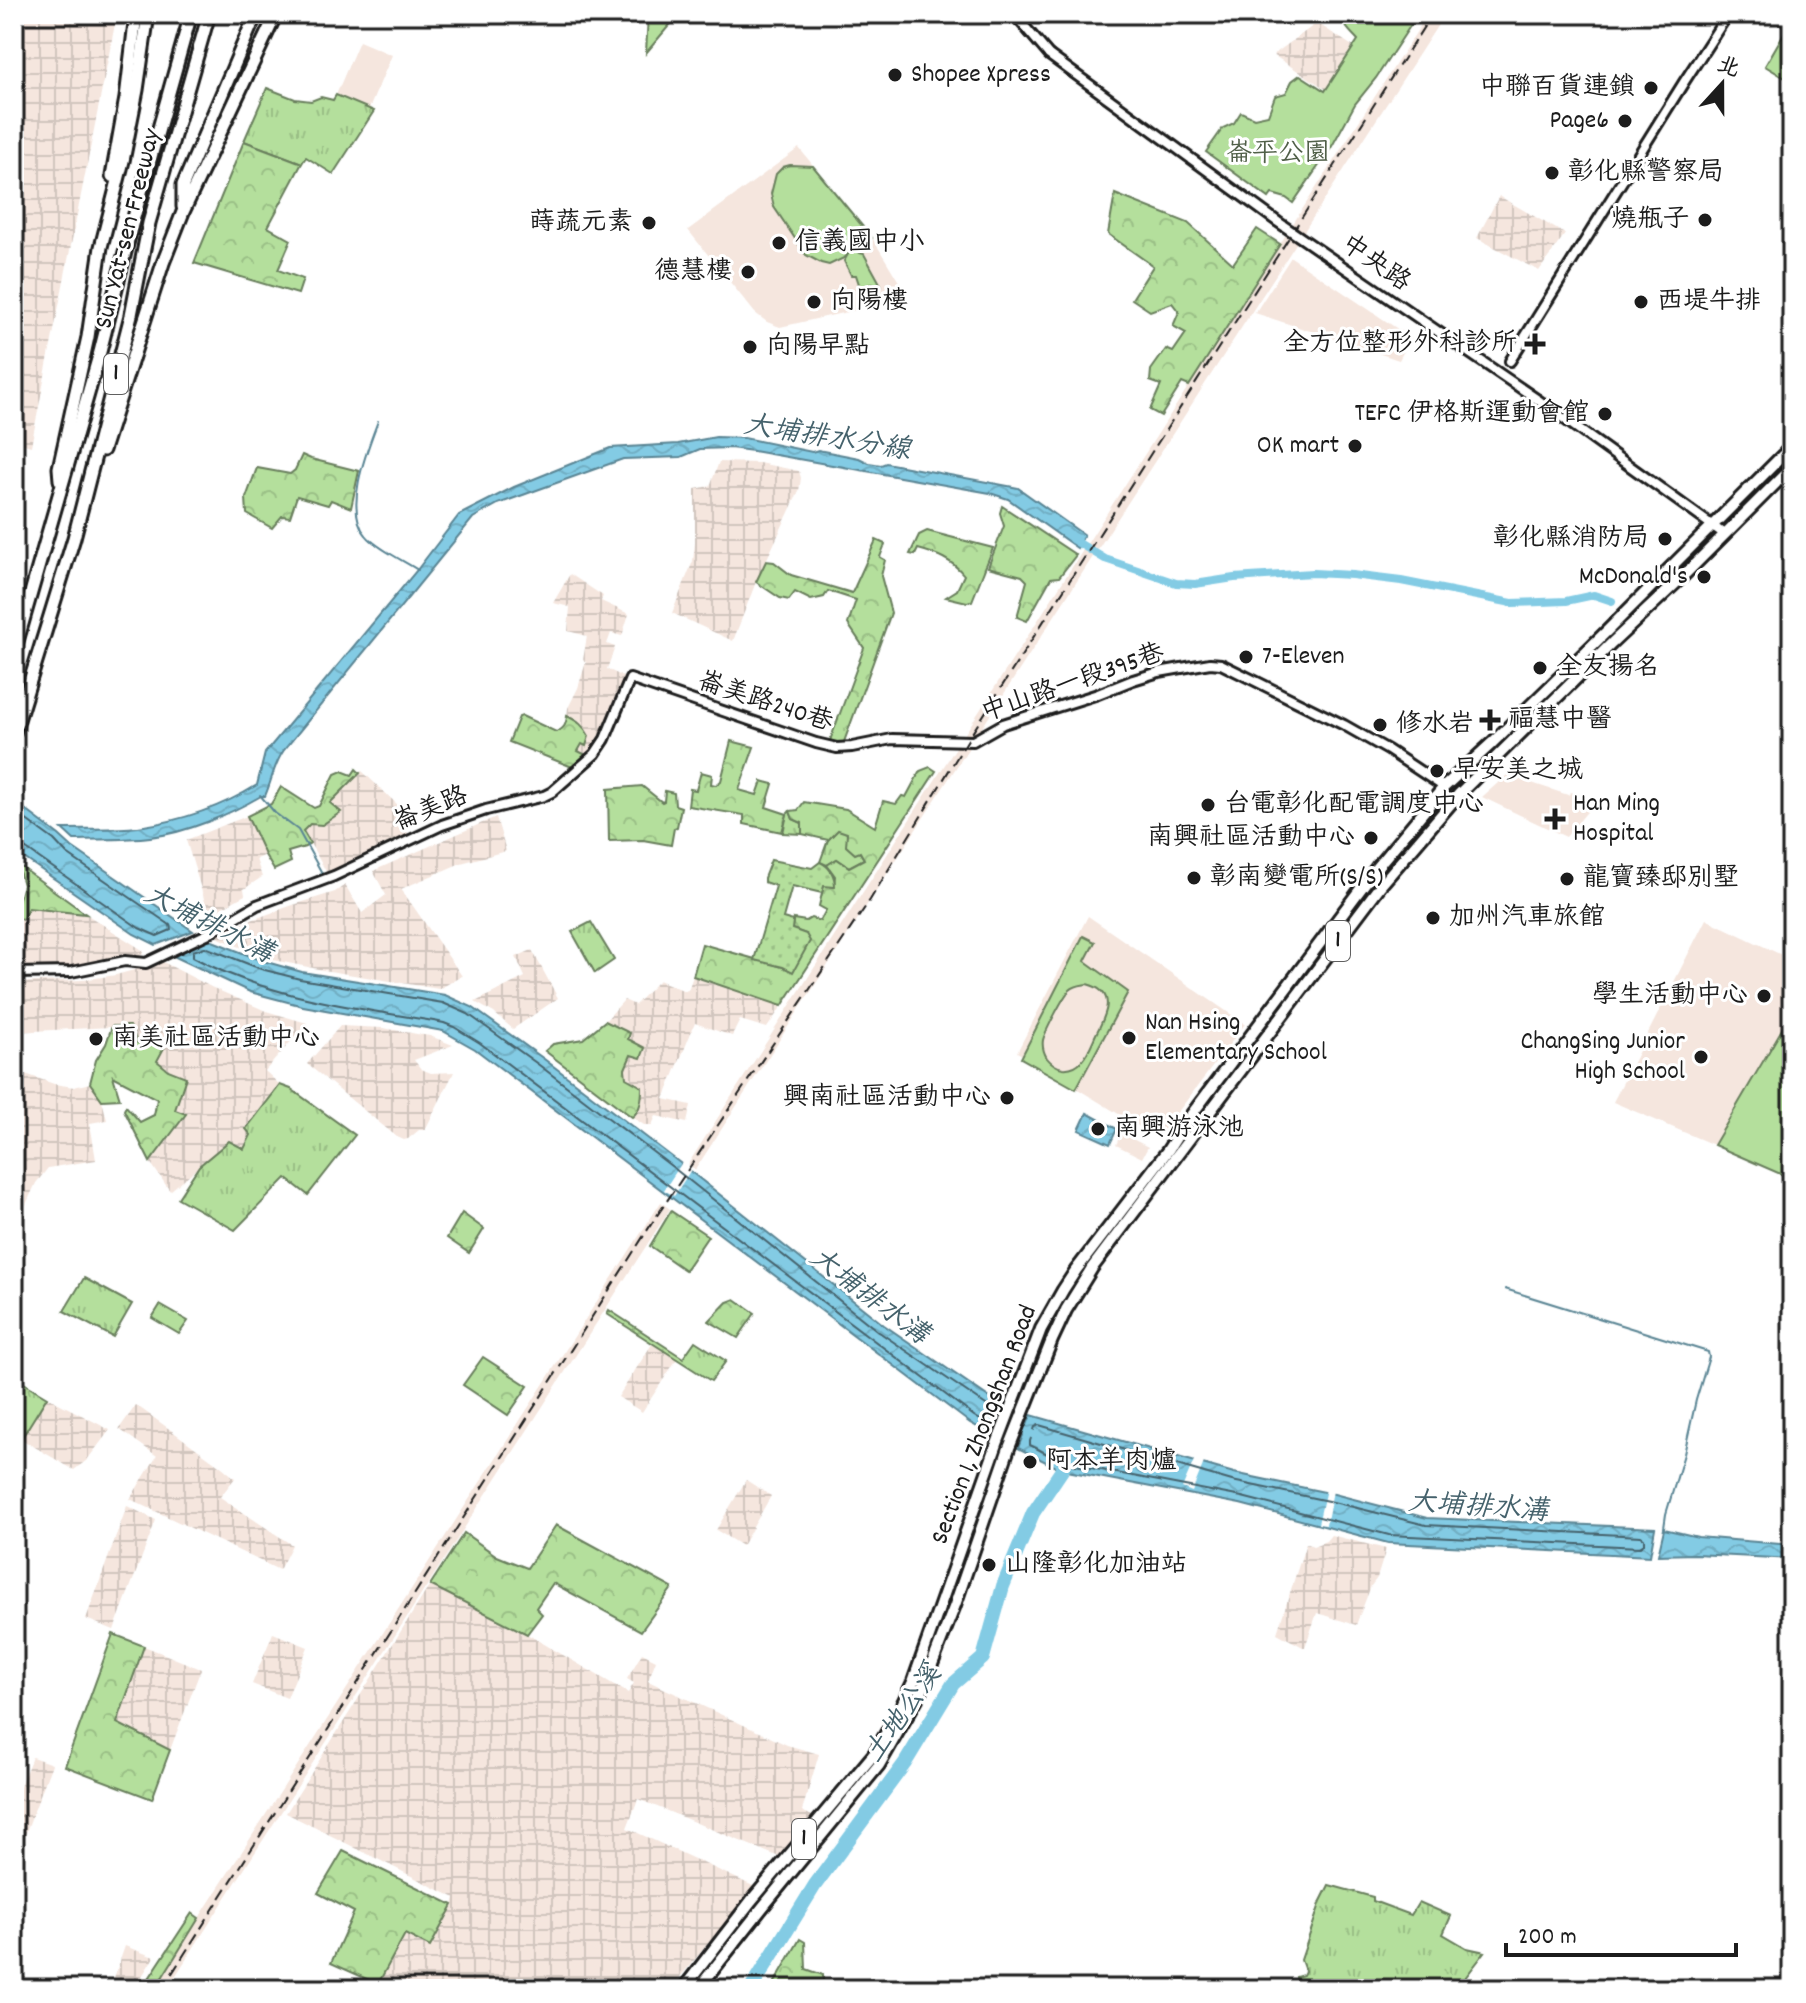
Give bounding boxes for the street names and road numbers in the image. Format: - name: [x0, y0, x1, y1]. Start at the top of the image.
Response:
- street label: Sun Yat-sen Freeway: [86, 125, 172, 333]
- street label: 中央路: [1332, 226, 1418, 302]
- road number: 1: [104, 354, 128, 394]
- street label: 中山路一段395巷: [976, 635, 1170, 733]
- street label: 崙美路240巷: [693, 664, 837, 742]
- street label: 崙美路: [388, 778, 474, 842]
- road number: 1: [1326, 921, 1350, 961]
- street label: Section 1, Zhongshan Road: [922, 1300, 1048, 1550]
- road number: 1: [792, 1819, 816, 1859]

